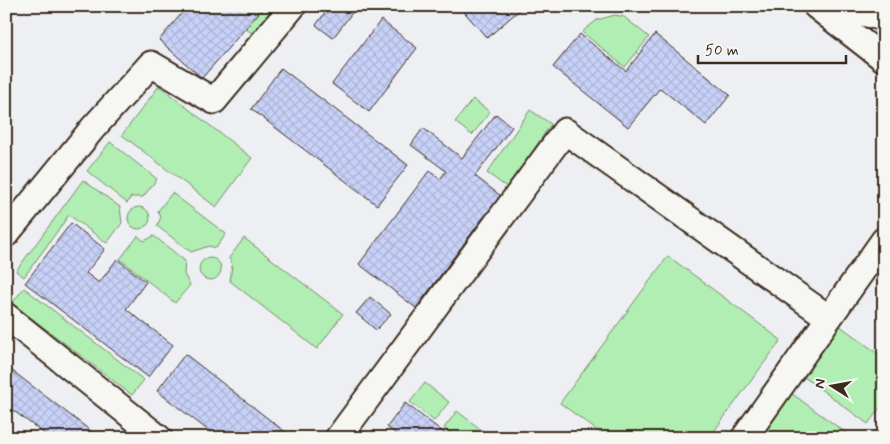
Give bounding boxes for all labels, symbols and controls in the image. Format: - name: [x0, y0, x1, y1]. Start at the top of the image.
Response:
- scale bar: [698, 32, 845, 64]
- text: 50 m: [705, 41, 739, 61]
- north arrow: [808, 362, 858, 412]
- text: N: [810, 377, 830, 390]

